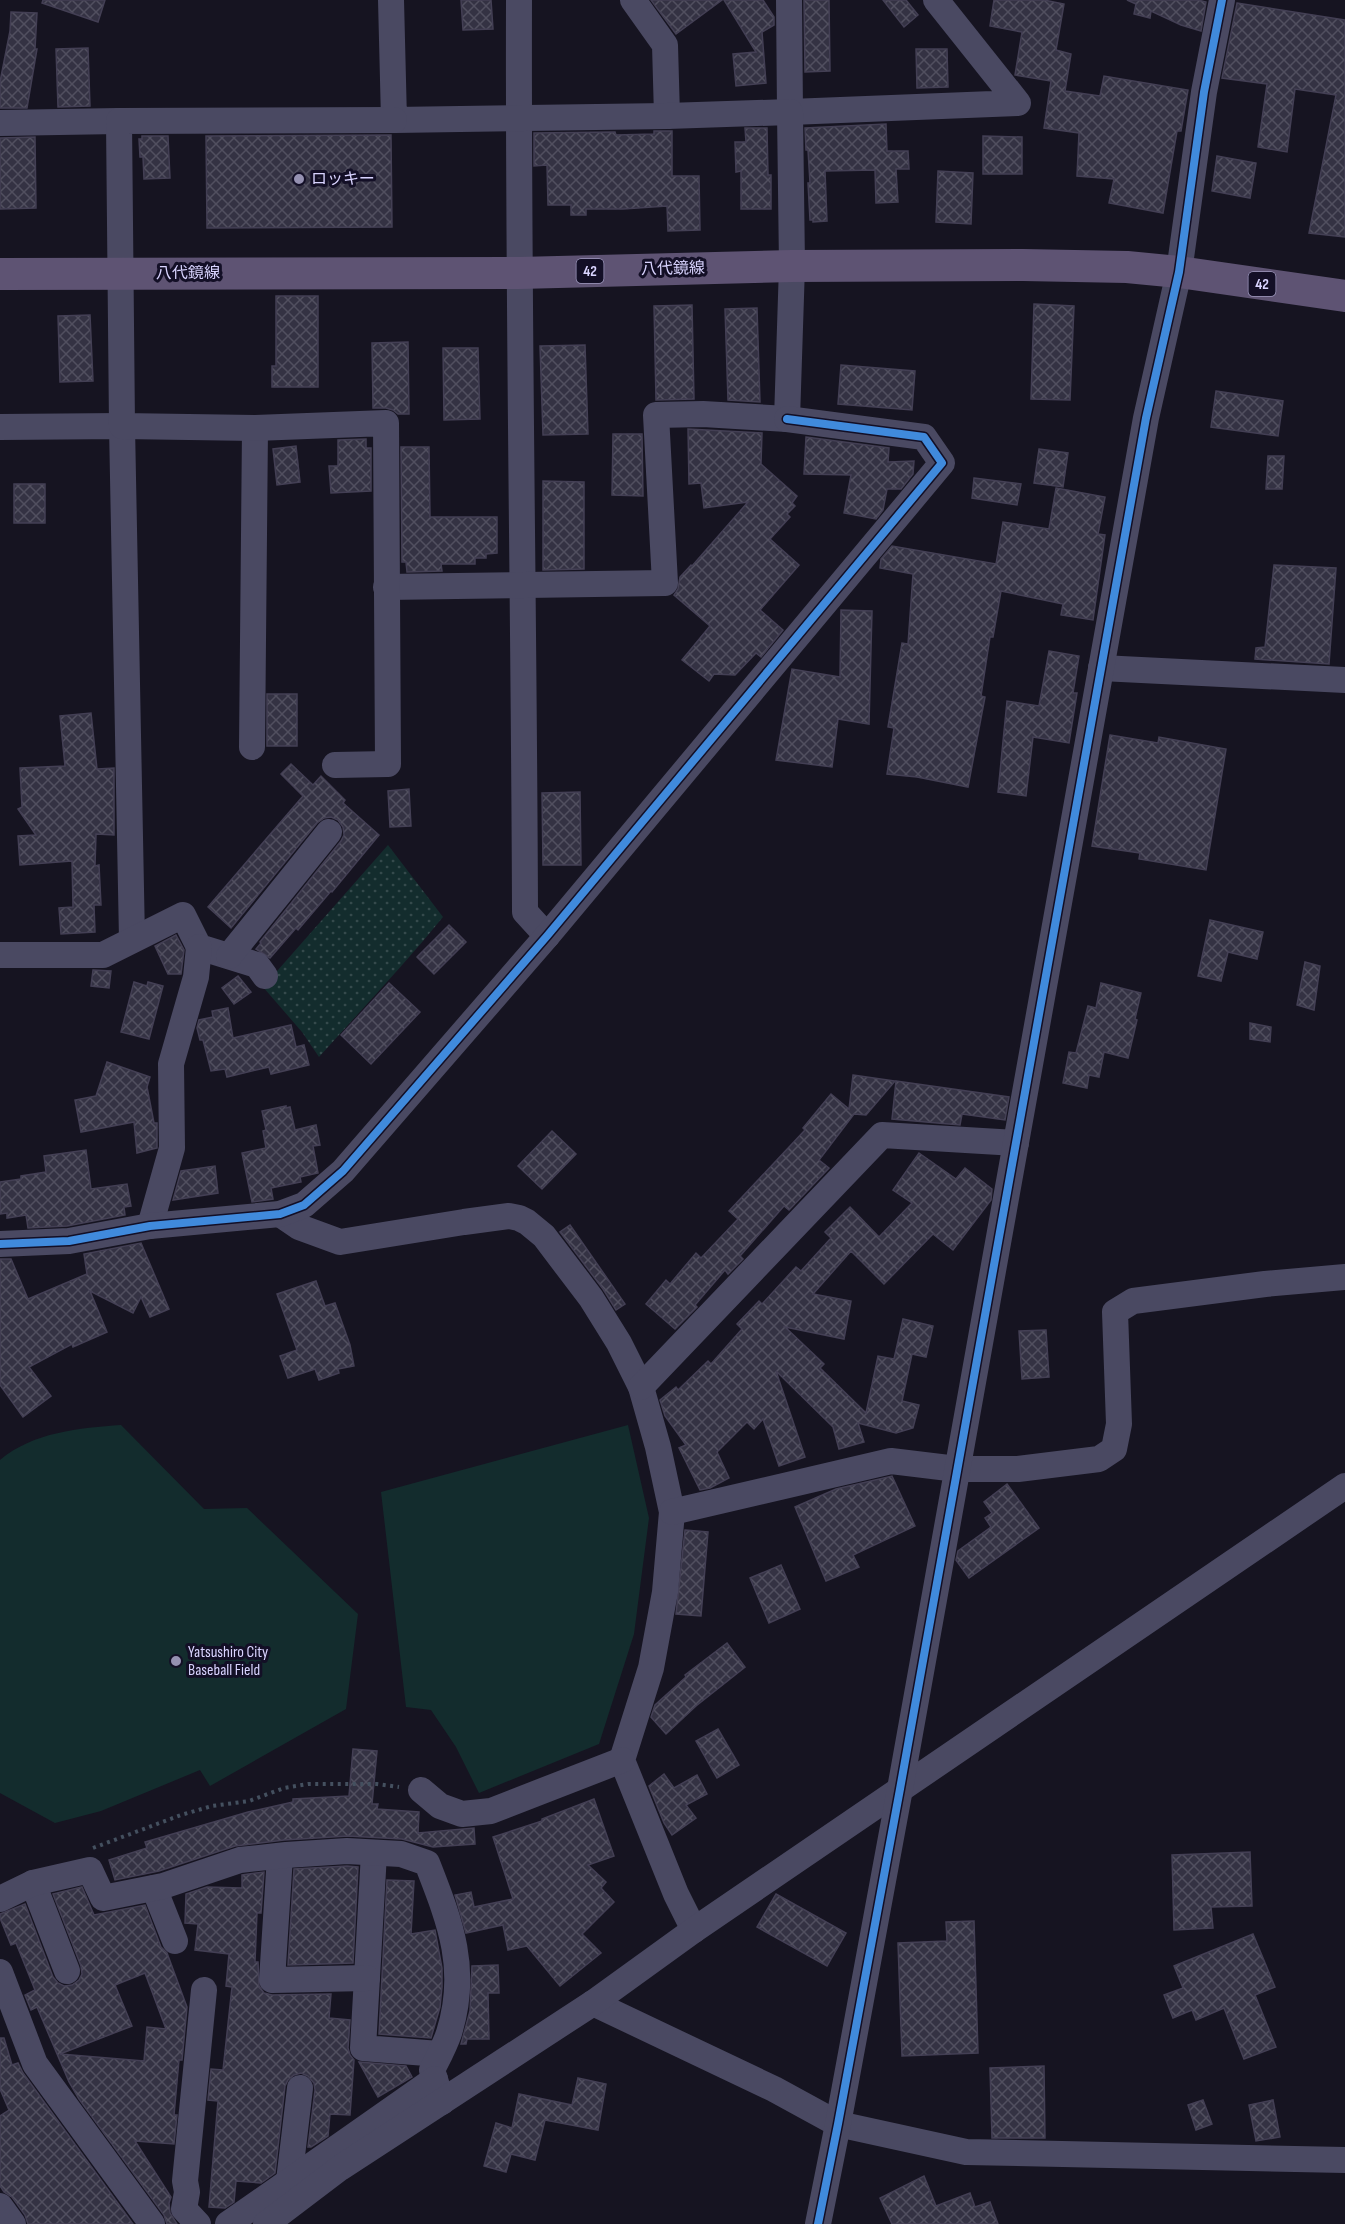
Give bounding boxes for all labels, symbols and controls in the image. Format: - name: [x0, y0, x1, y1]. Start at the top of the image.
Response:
- place label: ロッキー: [311, 170, 375, 189]
- marker: ロッキー: [292, 172, 306, 186]
- road number: 42: [576, 259, 604, 283]
- street label: 八代鏡線: [641, 259, 705, 279]
- street label: 八代鏡線: [156, 264, 220, 283]
- road number: 42: [1248, 272, 1276, 296]
- place label: Yatsushiro City Baseball Field: [188, 1643, 268, 1680]
- marker: Yatsushiro City Baseball Field: [169, 1654, 183, 1668]

